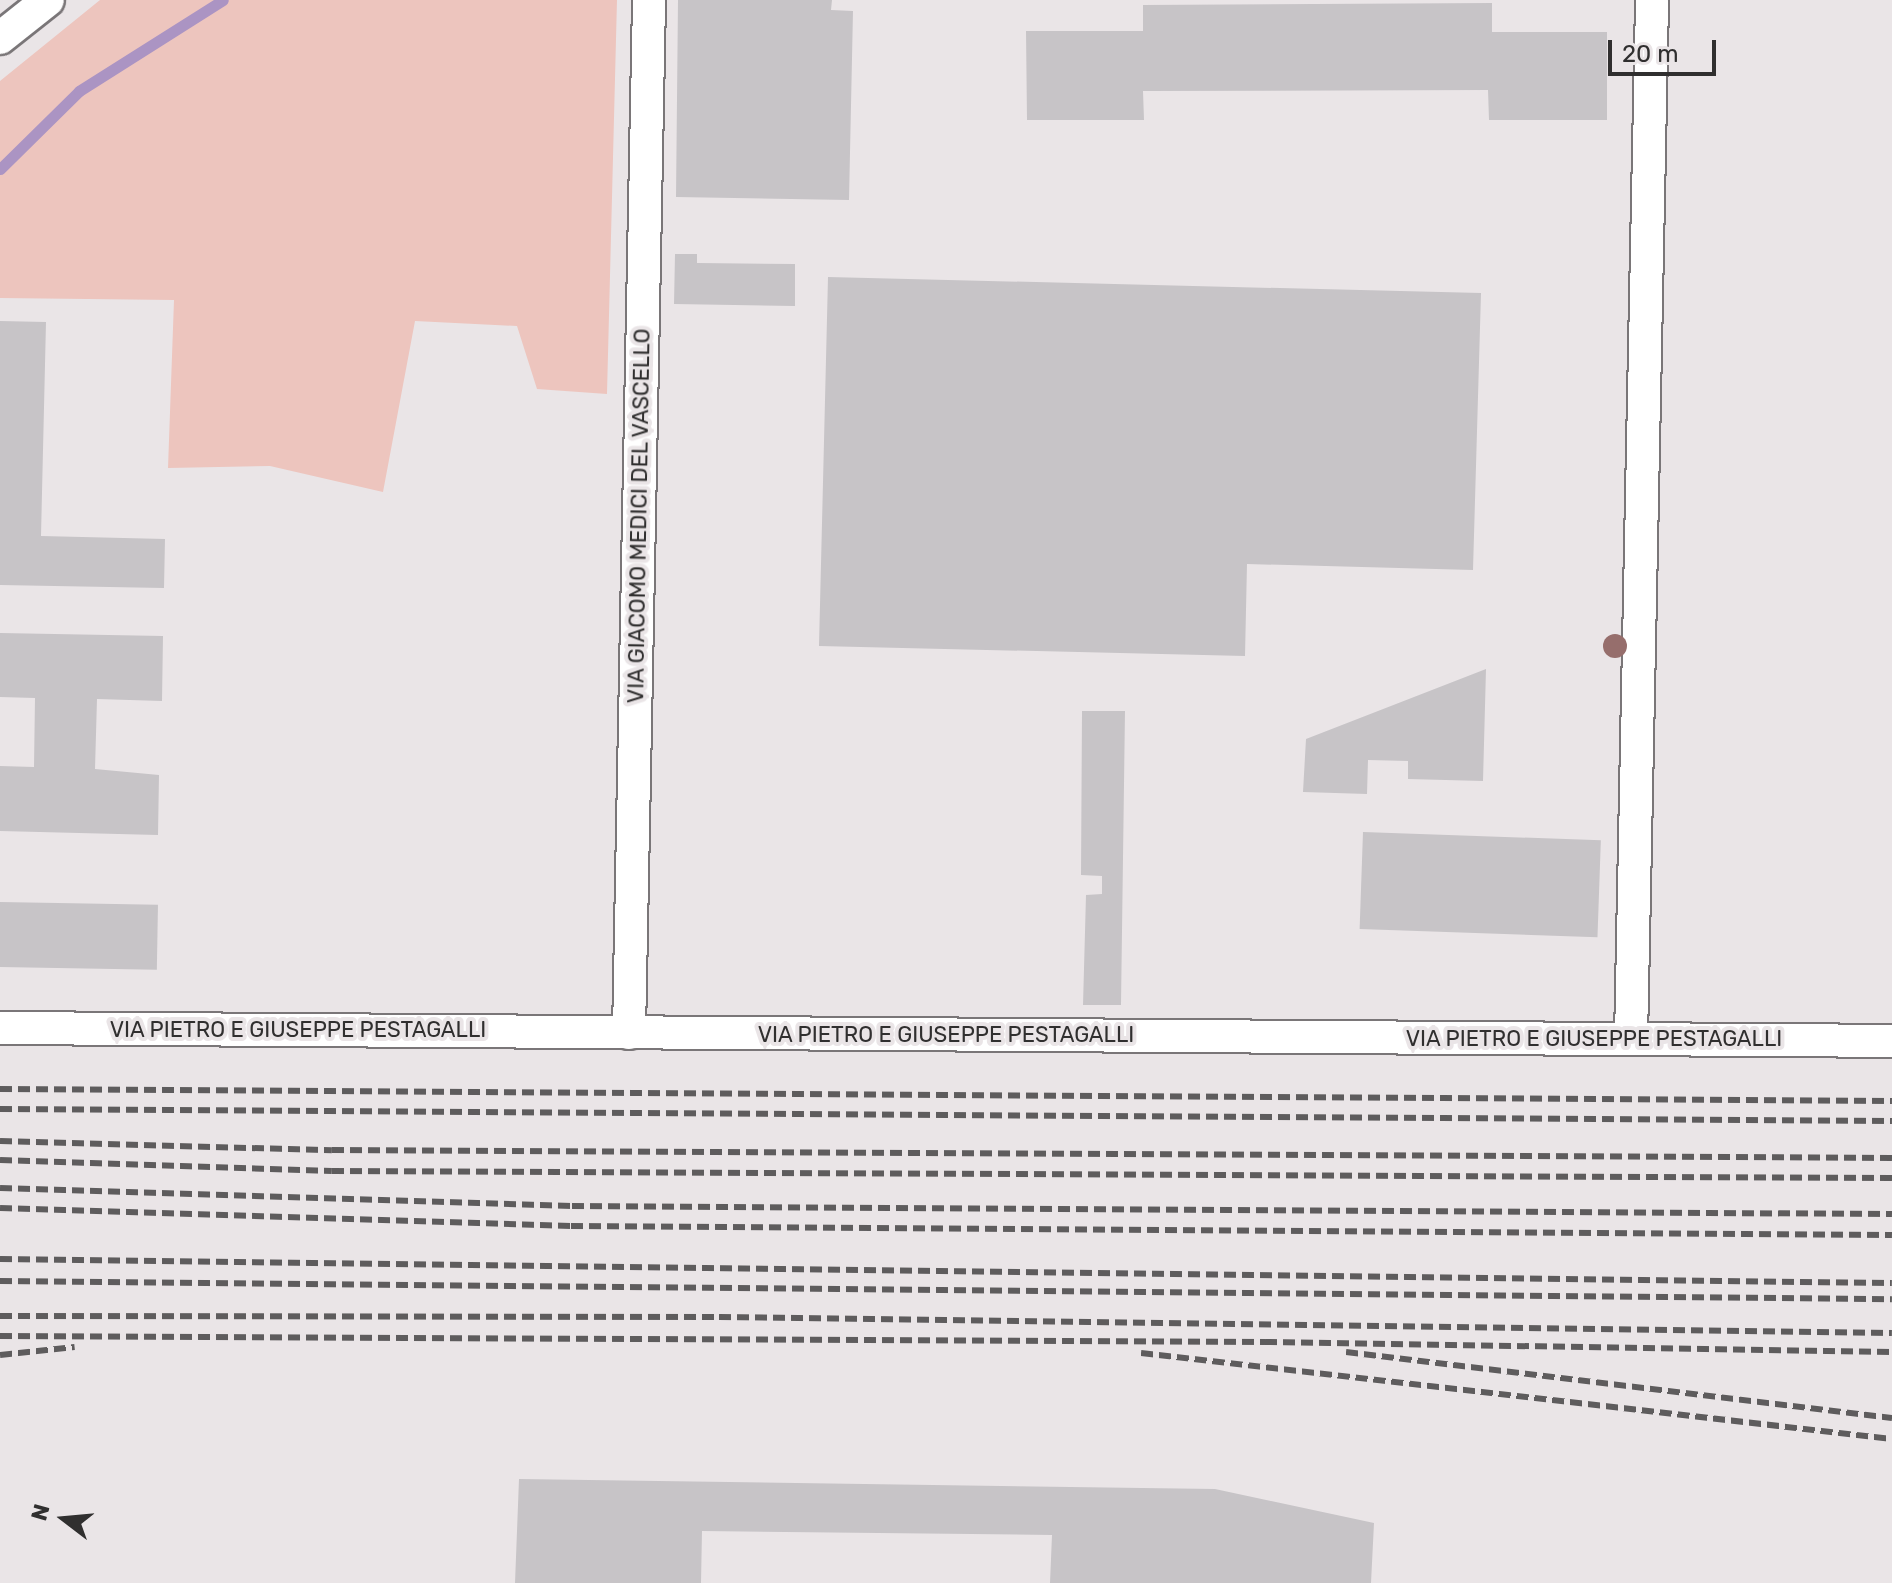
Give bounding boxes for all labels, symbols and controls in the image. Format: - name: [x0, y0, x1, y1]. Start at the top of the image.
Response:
- scale bar: [1612, 24, 1720, 74]
- text: 20 m: [1622, 40, 1679, 68]
- street label: VIA GIACOMO MEDICI DEL VASCELLO: [623, 328, 655, 704]
- street label: VIA PIETRO E GIUSEPPE PESTAGALLI: [109, 1017, 487, 1043]
- street label: VIA PIETRO E GIUSEPPE PESTAGALLI: [757, 1022, 1135, 1048]
- street label: VIA PIETRO E GIUSEPPE PESTAGALLI: [1405, 1026, 1783, 1052]
- north arrow: [24, 1479, 104, 1559]
- text: N: [25, 1501, 56, 1524]

